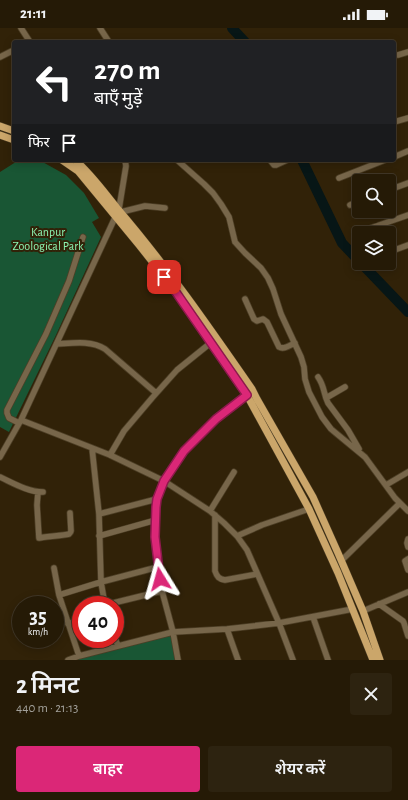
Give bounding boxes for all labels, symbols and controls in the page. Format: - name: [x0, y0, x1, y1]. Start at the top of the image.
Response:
- text: 21:11: [20, 6, 47, 21]
- icon: left: [28, 56, 80, 108]
- text: 270 m: [94, 57, 161, 85]
- text: बाएँ मुड़ें: [94, 90, 142, 108]
- icon: arrive: [58, 132, 80, 154]
- text: फिर: [28, 135, 50, 150]
- map controls: [352, 174, 396, 270]
- button: search: [352, 174, 396, 218]
- park label: Kanpur Zoological Park: [12, 226, 84, 252]
- button: layers: [352, 226, 396, 270]
- pin: [147, 260, 181, 294]
- icon: arrive: [153, 266, 175, 288]
- position arrow: [139, 558, 181, 600]
- speed limit sign: 40: [72, 596, 124, 648]
- text: 35: [29, 607, 47, 627]
- text: km/h: [28, 627, 48, 637]
- button: close: [350, 673, 392, 715]
- text: 2 मिनट: [16, 674, 80, 698]
- text: 440 m · 21:13: [16, 702, 78, 715]
- button: बाहर: [16, 746, 200, 792]
- button: शेयर करें: [208, 746, 392, 792]

